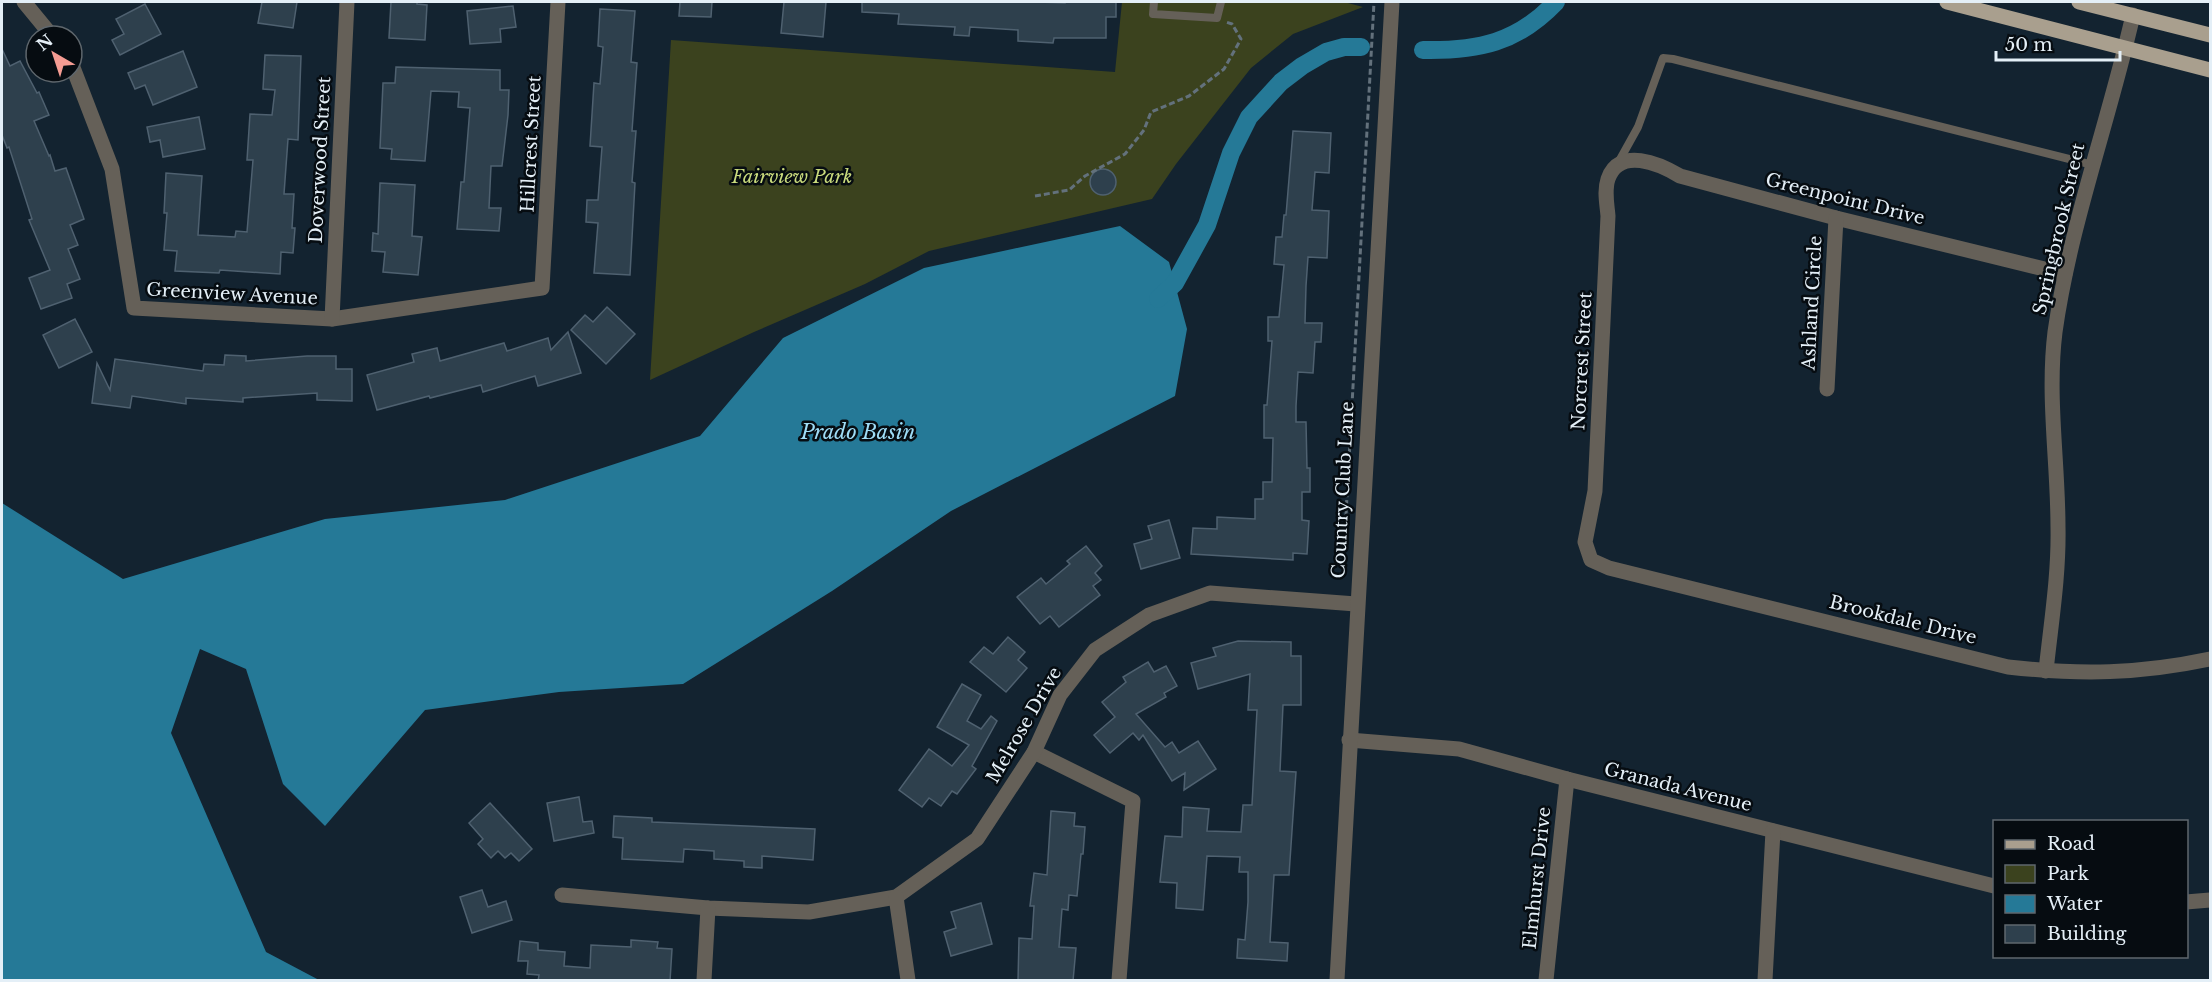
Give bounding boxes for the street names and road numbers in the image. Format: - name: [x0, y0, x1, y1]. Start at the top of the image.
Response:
- street label: Hillcrest Street: [516, 75, 546, 213]
- street label: Doverwood Street: [305, 76, 335, 244]
- street label: Springbrook Street: [2029, 141, 2090, 317]
- street label: Greenpoint Drive: [1763, 169, 1927, 229]
- street label: Ashland Circle: [1797, 235, 1827, 372]
- street label: Greenview Avenue: [146, 279, 318, 309]
- street label: Norcrest Street: [1567, 291, 1597, 431]
- street label: Country Club Lane: [1327, 401, 1359, 579]
- street label: Brookdale Drive: [1827, 591, 1979, 649]
- street label: Melrose Drive: [982, 663, 1066, 787]
- street label: Granada Avenue: [1602, 758, 1754, 816]
- street label: Elmhurst Drive: [1519, 806, 1555, 950]

